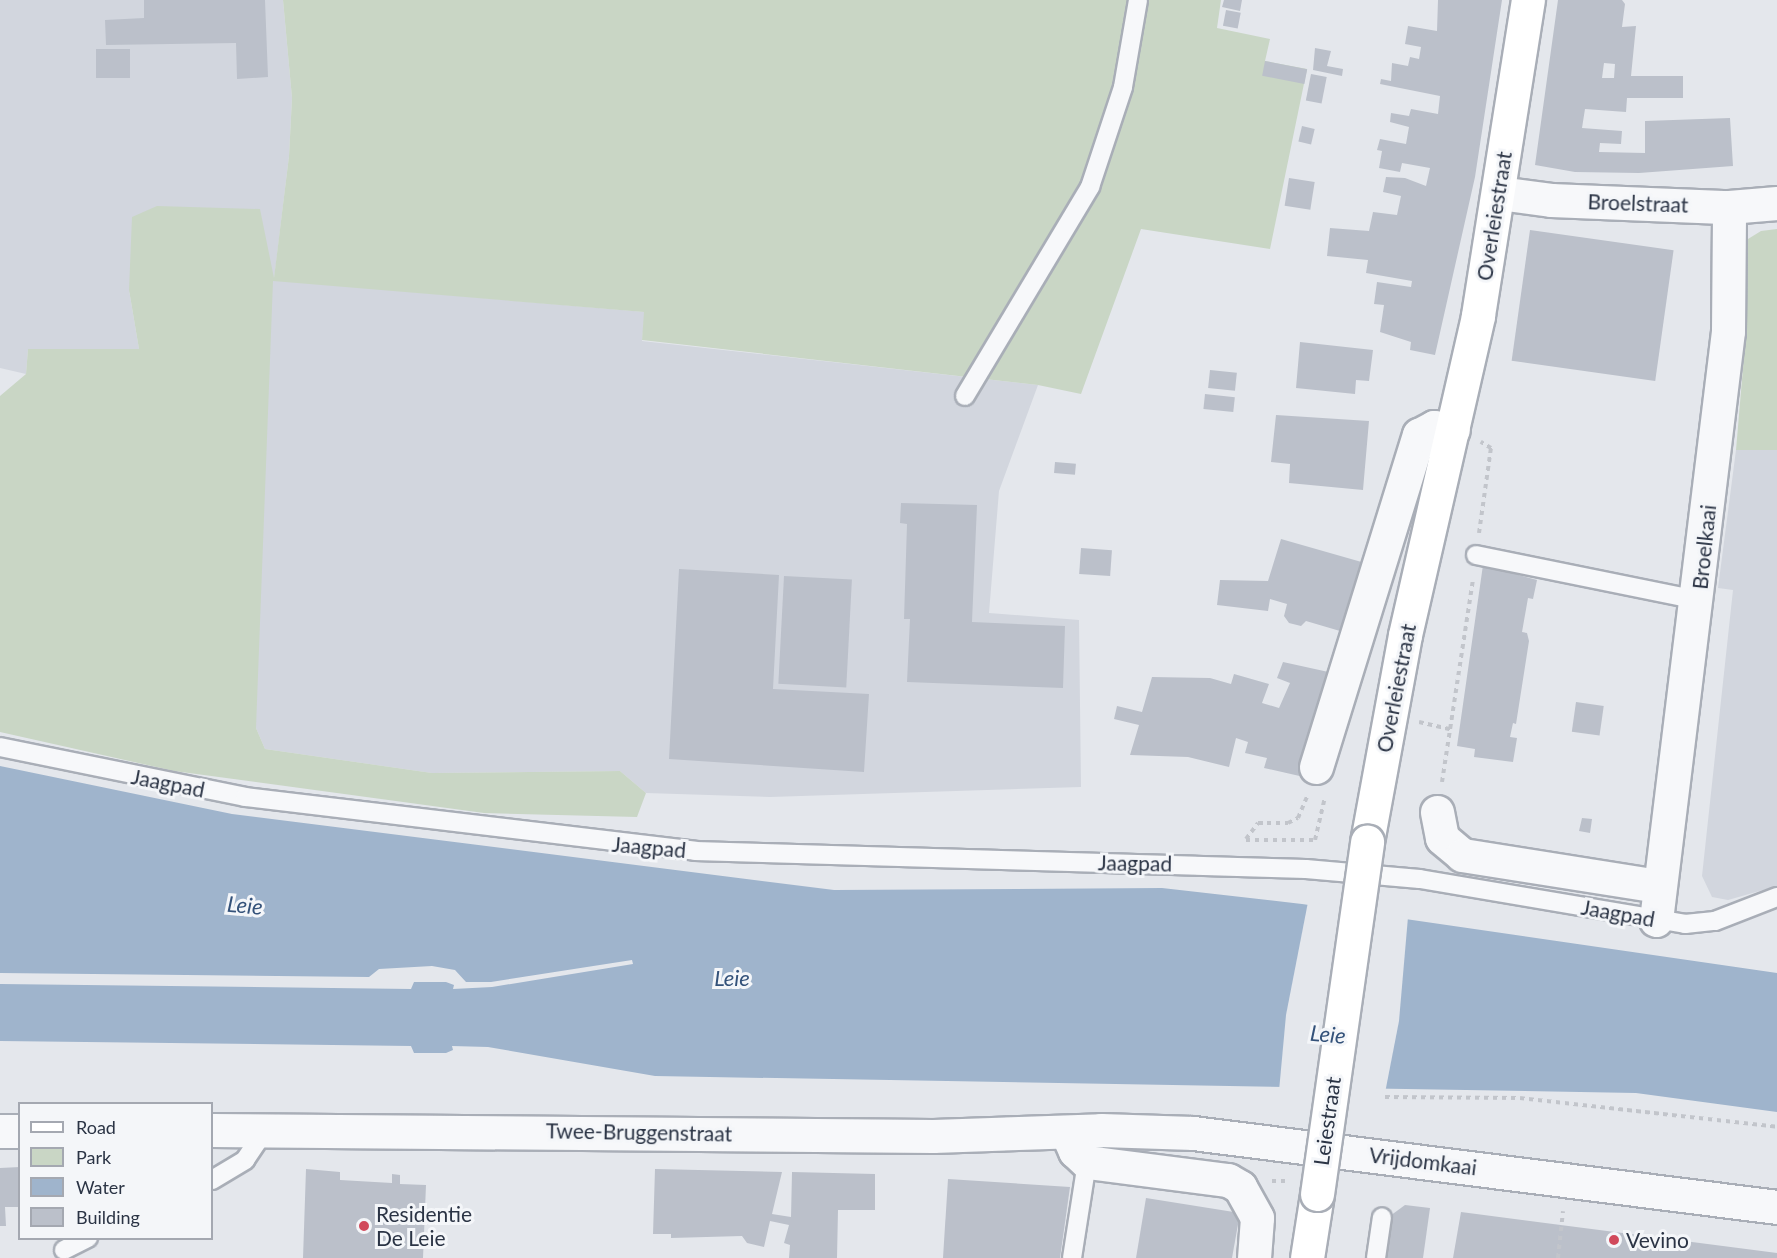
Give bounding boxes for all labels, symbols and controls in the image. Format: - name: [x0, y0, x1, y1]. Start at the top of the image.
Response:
- street label: Overleiestraat: [1471, 150, 1517, 282]
- street label: Broelstraat: [1587, 189, 1689, 217]
- street label: Broelkaai: [1687, 503, 1721, 591]
- street label: Overleiestraat: [1371, 622, 1421, 754]
- street label: Jaagpad: [129, 764, 207, 802]
- street label: Jaagpad: [611, 831, 687, 863]
- street label: Jaagpad: [1098, 850, 1172, 876]
- water label: Leie: [226, 890, 264, 920]
- street label: Jaagpad: [1579, 894, 1657, 932]
- water label: Leie: [714, 965, 750, 991]
- water label: Leie: [1309, 1019, 1347, 1049]
- street label: Leiestraat: [1308, 1075, 1346, 1167]
- legend: [18, 1102, 213, 1240]
- text: Road: [76, 1116, 116, 1138]
- street label: Twee-Bruggenstraat: [546, 1118, 732, 1146]
- street label: Vrijdomkaai: [1368, 1142, 1478, 1180]
- text: Park: [76, 1146, 111, 1168]
- text: Water: [76, 1176, 125, 1198]
- place label: Residentie De Leie: [376, 1201, 472, 1251]
- text: Building: [76, 1206, 140, 1228]
- marker: Residentie De Leie: [357, 1219, 371, 1233]
- place label: Vevino: [1626, 1227, 1689, 1253]
- marker: Vevino: [1607, 1233, 1621, 1247]

